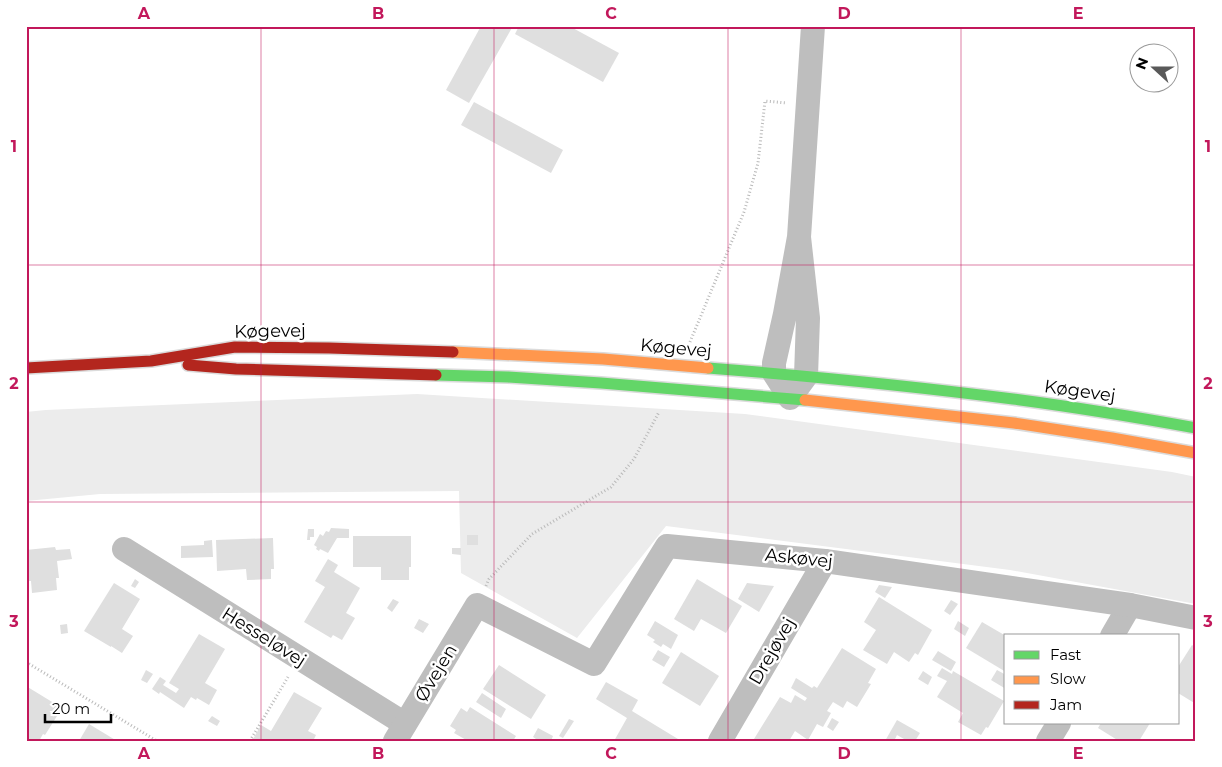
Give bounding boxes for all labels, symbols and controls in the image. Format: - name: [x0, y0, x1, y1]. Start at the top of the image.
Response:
- text: A: [137, 4, 151, 23]
- text: B: [372, 4, 384, 23]
- text: C: [605, 4, 617, 23]
- text: D: [837, 4, 851, 23]
- text: E: [1073, 4, 1083, 23]
- north arrow: [1130, 42, 1180, 92]
- text: N: [1131, 55, 1152, 72]
- text: 1: [11, 137, 17, 156]
- text: 1: [1205, 137, 1211, 156]
- street label: Køgevej: [234, 319, 306, 343]
- street label: Køgevej: [639, 334, 713, 362]
- text: 2: [9, 374, 19, 393]
- text: 2: [1203, 374, 1213, 393]
- street label: Køgevej: [1043, 375, 1117, 407]
- street label: Askøvej: [764, 543, 834, 573]
- street label: Hesseløvej: [218, 603, 310, 671]
- text: 3: [8, 612, 19, 631]
- text: 3: [1202, 612, 1213, 631]
- street label: Drejøvej: [744, 614, 800, 688]
- legend: [1004, 634, 1180, 724]
- street label: Øvejen: [410, 640, 462, 706]
- text: Fast: [1050, 645, 1081, 664]
- text: Slow: [1050, 669, 1086, 688]
- scale bar: [45, 692, 111, 724]
- text: Jam: [1049, 695, 1082, 714]
- text: 20 m: [52, 699, 90, 718]
- text: A: [137, 744, 151, 763]
- text: B: [372, 744, 384, 763]
- text: C: [605, 744, 617, 763]
- text: D: [837, 744, 851, 763]
- text: E: [1073, 744, 1083, 763]

